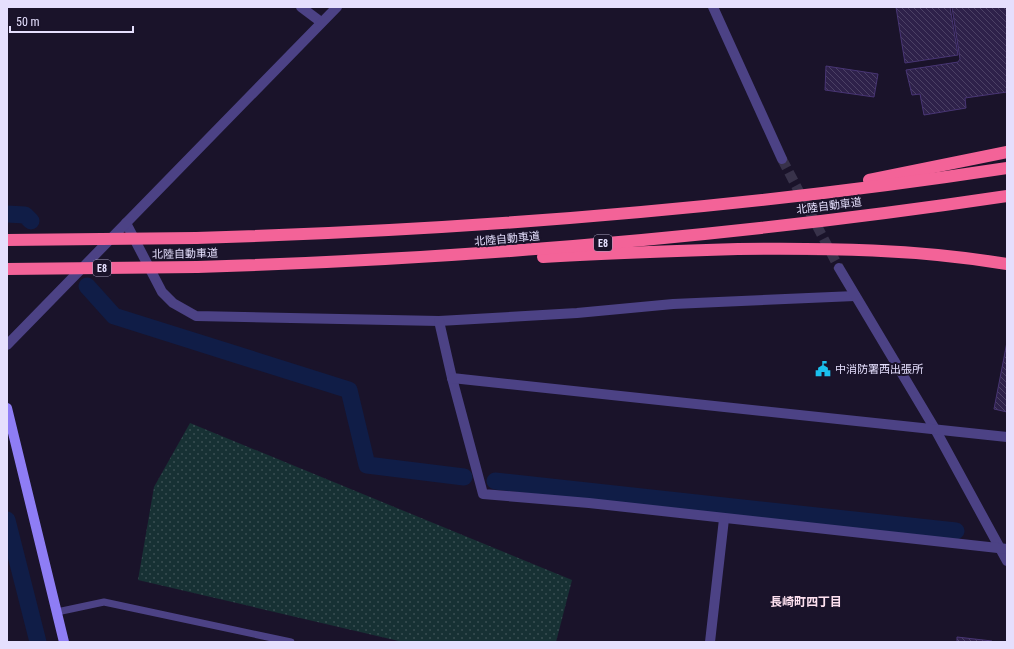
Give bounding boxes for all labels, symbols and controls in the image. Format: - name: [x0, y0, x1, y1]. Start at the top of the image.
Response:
- scale bar: [10, 8, 133, 34]
- text: 50 m: [16, 15, 40, 29]
- street label: 北陸自動車道: [795, 196, 863, 216]
- street label: 北陸自動車道: [474, 230, 540, 248]
- road number: E8: [594, 235, 612, 251]
- street label: 北陸自動車道: [152, 247, 218, 261]
- road number: E8: [93, 260, 111, 276]
- public building icon: 中消防署西出張所: [814, 360, 832, 378]
- place label: 中消防署西出張所: [835, 363, 924, 376]
- district label: 長崎町四丁目: [770, 595, 842, 609]

